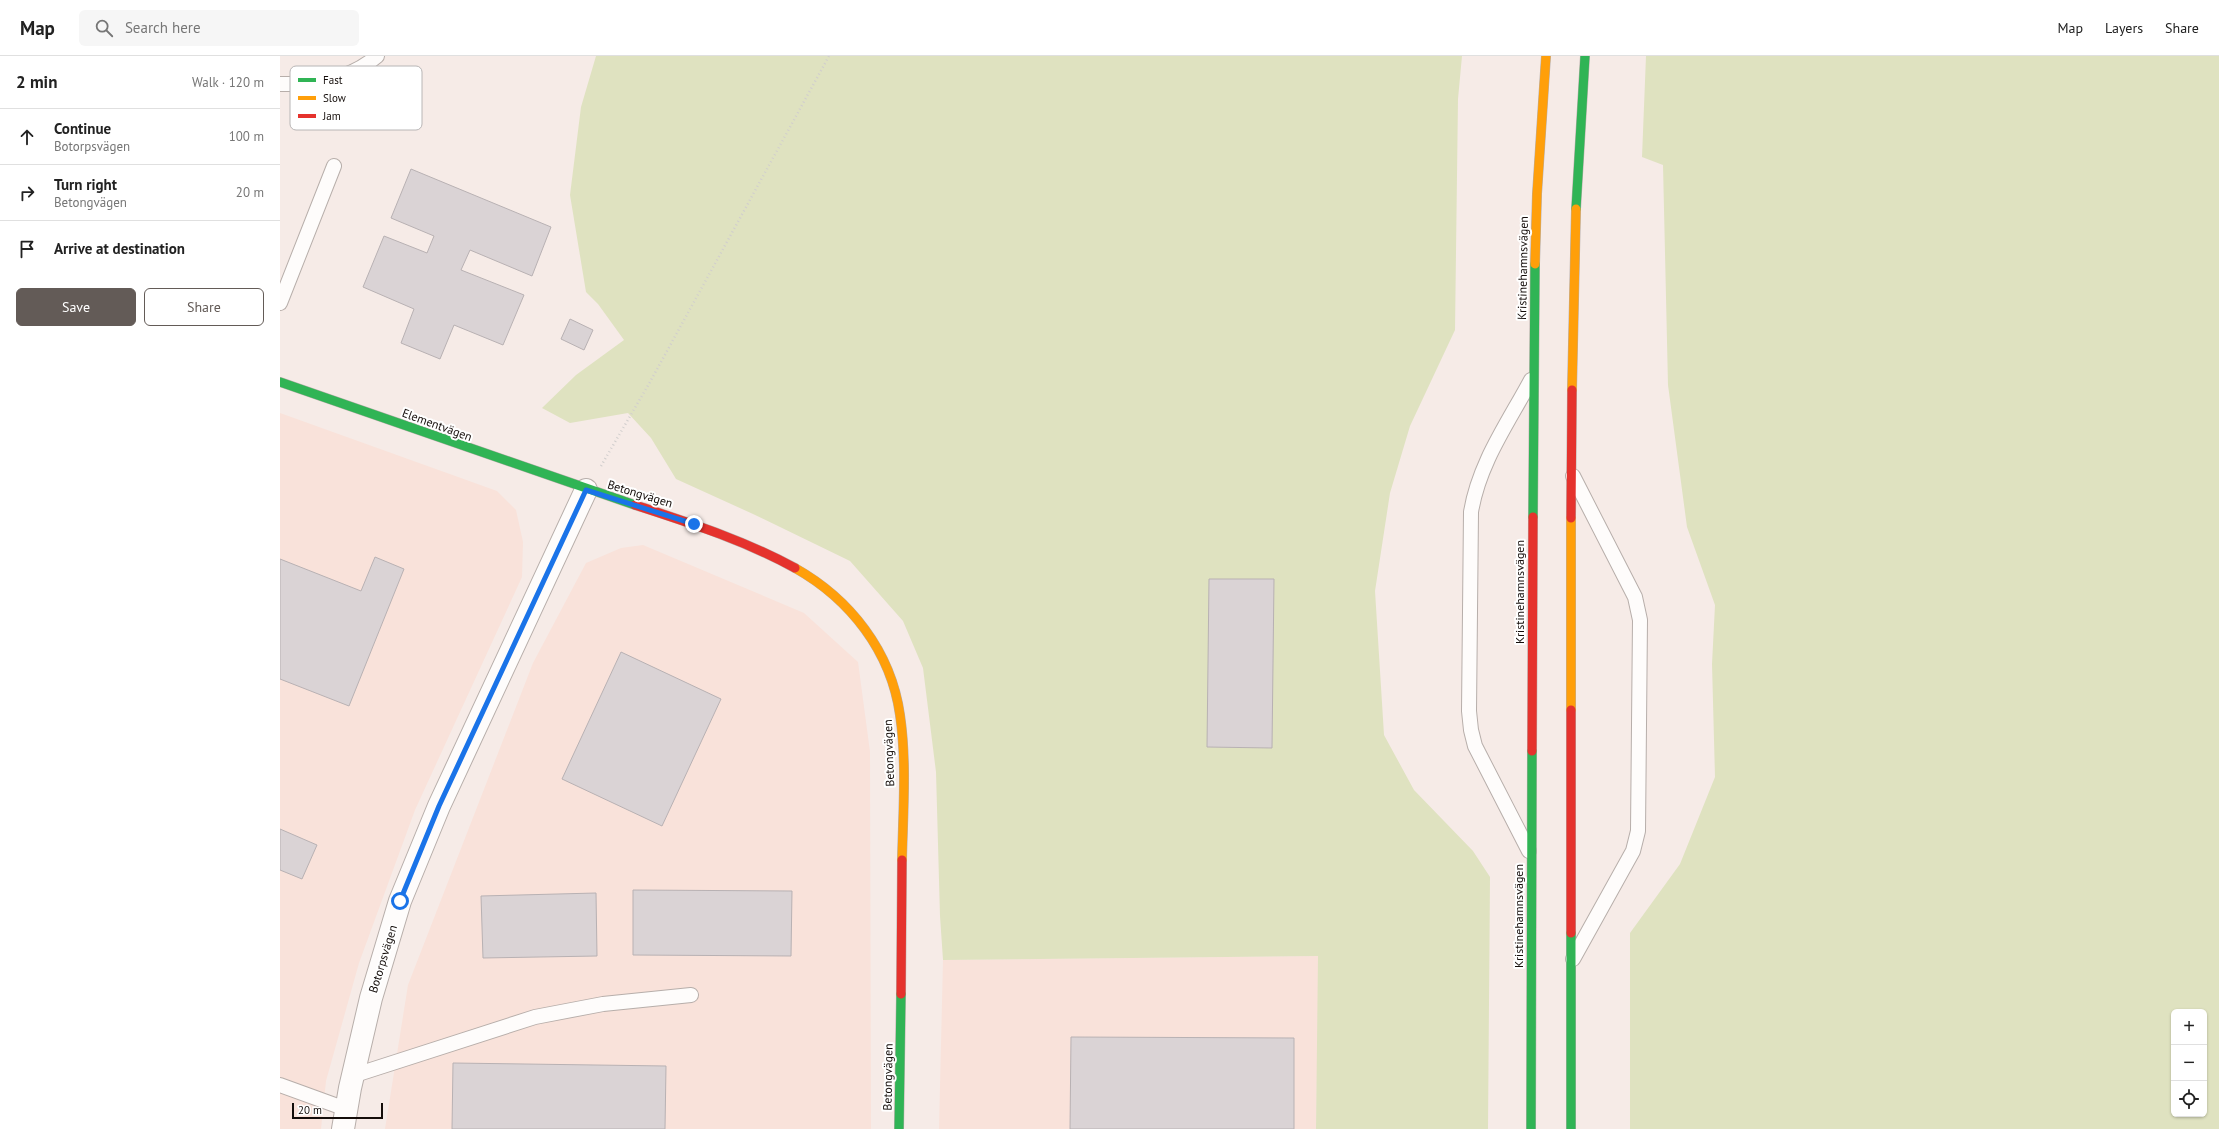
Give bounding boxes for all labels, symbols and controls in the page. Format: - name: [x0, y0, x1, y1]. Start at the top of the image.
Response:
- search box: [79, 10, 359, 46]
- text: Map: [20, 16, 55, 40]
- icon: search: [93, 17, 115, 39]
- text: Search here: [125, 18, 201, 37]
- text: Map: [2057, 19, 2083, 37]
- text: Layers: [2105, 19, 2143, 37]
- text: Share: [2165, 19, 2199, 37]
- legend: [290, 66, 422, 130]
- text: 2 min: [16, 71, 57, 93]
- text: Fast: [323, 73, 343, 87]
- text: Walk · 120 m: [192, 74, 264, 91]
- text: Slow: [323, 91, 346, 105]
- text: Jam: [322, 109, 341, 123]
- text: Continue: [54, 119, 111, 138]
- icon: ahead: [16, 126, 38, 148]
- text: 100 m: [229, 128, 264, 145]
- text: Botorpsvägen: [54, 138, 130, 155]
- text: Turn right: [54, 175, 117, 194]
- icon: right: [16, 182, 38, 204]
- text: 20 m: [236, 184, 264, 201]
- text: Betongvägen: [54, 194, 127, 211]
- street label: Kristinehamnsvägen: [1514, 216, 1531, 320]
- icon: arrive: [16, 238, 38, 260]
- text: Arrive at destination: [54, 239, 185, 258]
- button: Save: [16, 288, 136, 326]
- button: Share: [144, 288, 264, 326]
- street label: Elementvägen: [400, 405, 474, 444]
- street label: Betongvägen: [606, 477, 675, 511]
- route end: [685, 515, 703, 533]
- street label: Kristinehamnsvägen: [1512, 540, 1527, 644]
- street label: Betongvägen: [880, 719, 897, 787]
- street label: Kristinehamnsvägen: [1511, 864, 1526, 968]
- route start: [391, 892, 409, 910]
- street label: Botorpsvägen: [365, 923, 400, 995]
- map controls: [2171, 1009, 2207, 1117]
- button: +: [2171, 1009, 2207, 1045]
- street label: Betongvägen: [879, 1043, 896, 1111]
- button: −: [2171, 1045, 2207, 1081]
- button: locate: [2171, 1081, 2207, 1117]
- scale bar: [292, 1101, 383, 1120]
- text: 20 m: [298, 1103, 322, 1117]

